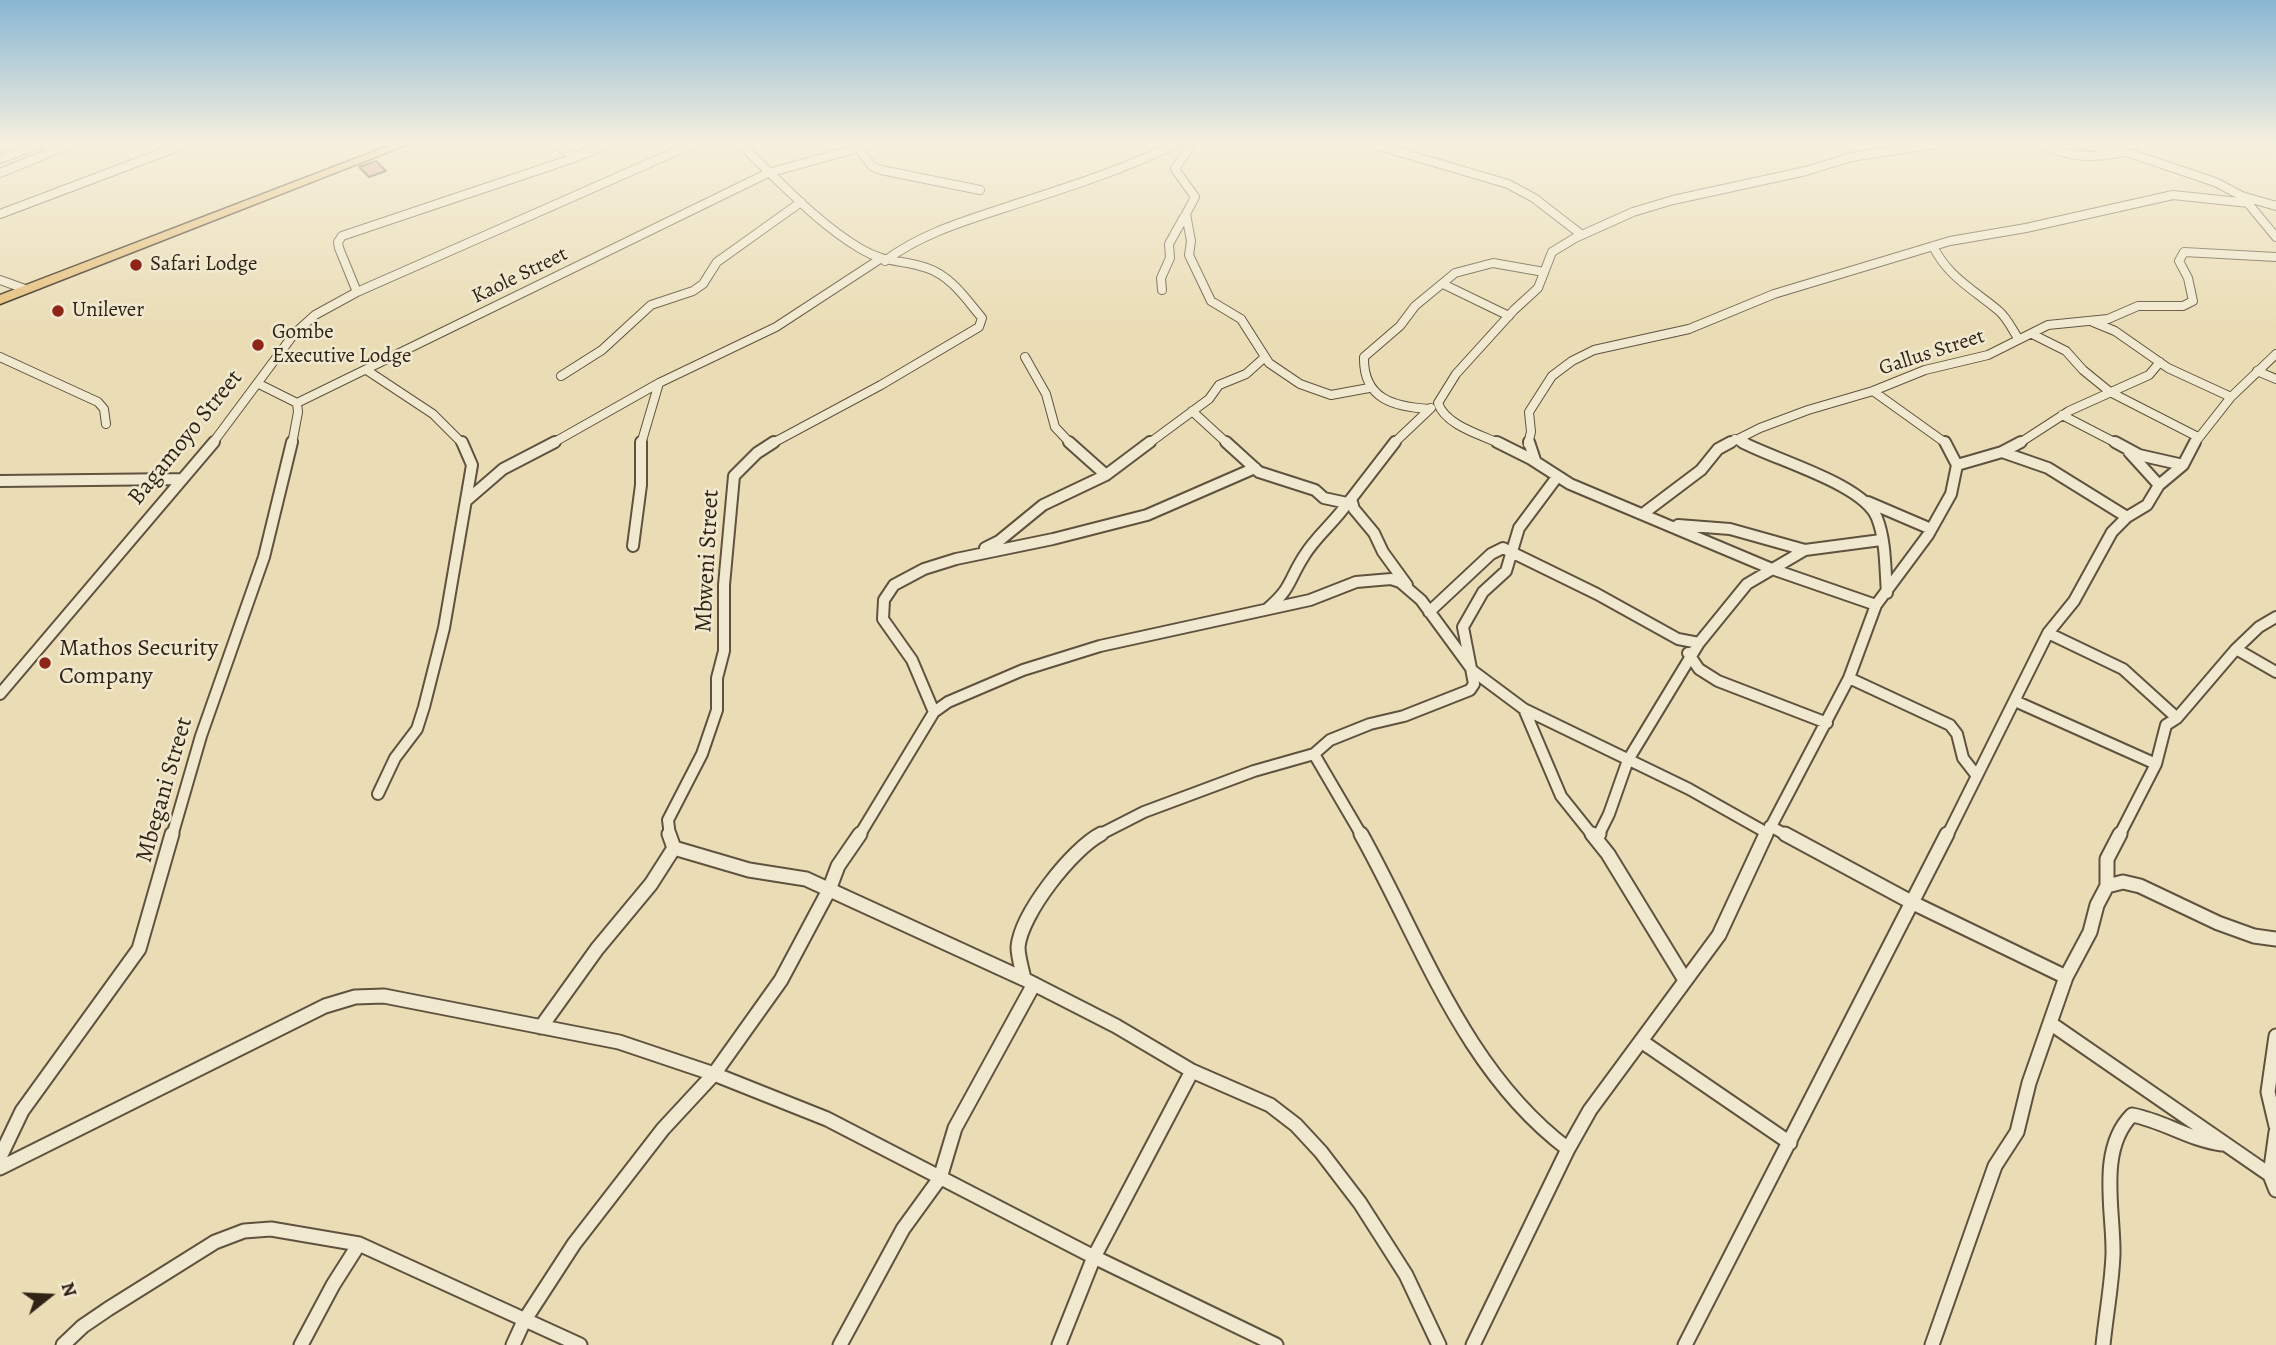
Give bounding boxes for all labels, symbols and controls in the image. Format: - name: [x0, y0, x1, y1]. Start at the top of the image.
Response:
- street label: Kaole Street: [468, 242, 572, 310]
- place label: Safari Lodge: [150, 252, 257, 278]
- marker: Safari Lodge: [128, 257, 144, 273]
- place label: Unilever: [72, 298, 144, 324]
- marker: Unilever: [50, 303, 66, 319]
- place label: Gombe Executive Lodge: [272, 320, 411, 370]
- street label: Gallus Street: [1876, 324, 1988, 382]
- marker: Gombe Executive Lodge: [250, 337, 266, 353]
- street label: Bagamoyo Street: [123, 364, 249, 512]
- street label: Mbweni Street: [690, 489, 726, 633]
- place label: Mathos Security Company: [59, 635, 218, 691]
- marker: Mathos Security Company: [37, 655, 53, 671]
- street label: Mbegani Street: [131, 714, 199, 866]
- north arrow: [14, 1261, 84, 1331]
- text: N: [54, 1279, 83, 1300]

